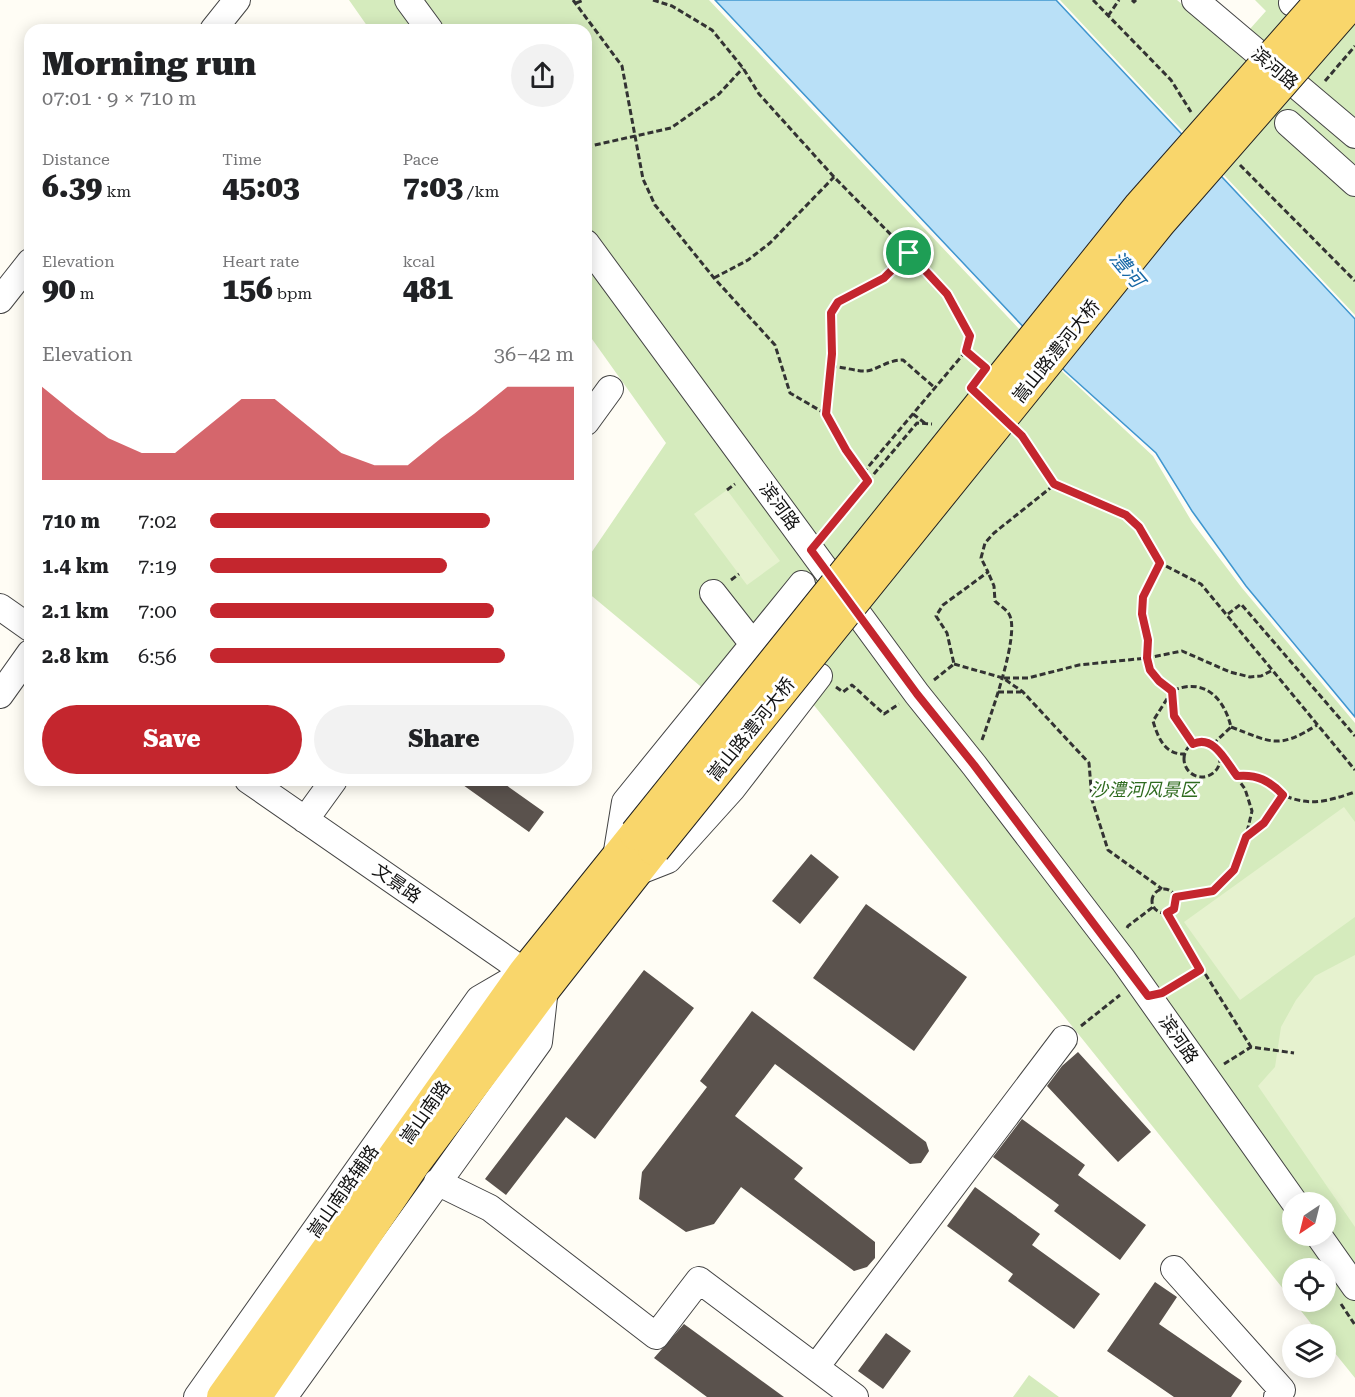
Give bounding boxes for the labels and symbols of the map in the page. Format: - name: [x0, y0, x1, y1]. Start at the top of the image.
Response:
- street label: 滨河路: [1248, 43, 1302, 93]
- pin: [883, 227, 934, 278]
- water label: 澧河: [1105, 246, 1152, 295]
- street label: 嵩山路澧河大桥: [1008, 295, 1104, 407]
- street label: 滨河路: [756, 478, 804, 534]
- street label: 嵩山路澧河大桥: [703, 673, 799, 785]
- park label: 沙澧河风景区: [1090, 779, 1201, 800]
- street label: 文景路: [369, 859, 425, 907]
- street label: 滨河路: [1155, 1011, 1203, 1067]
- street label: 嵩山南路: [396, 1076, 454, 1148]
- street label: 嵩山南路辅路: [303, 1141, 383, 1241]
- north arrow: [1282, 1192, 1336, 1246]

